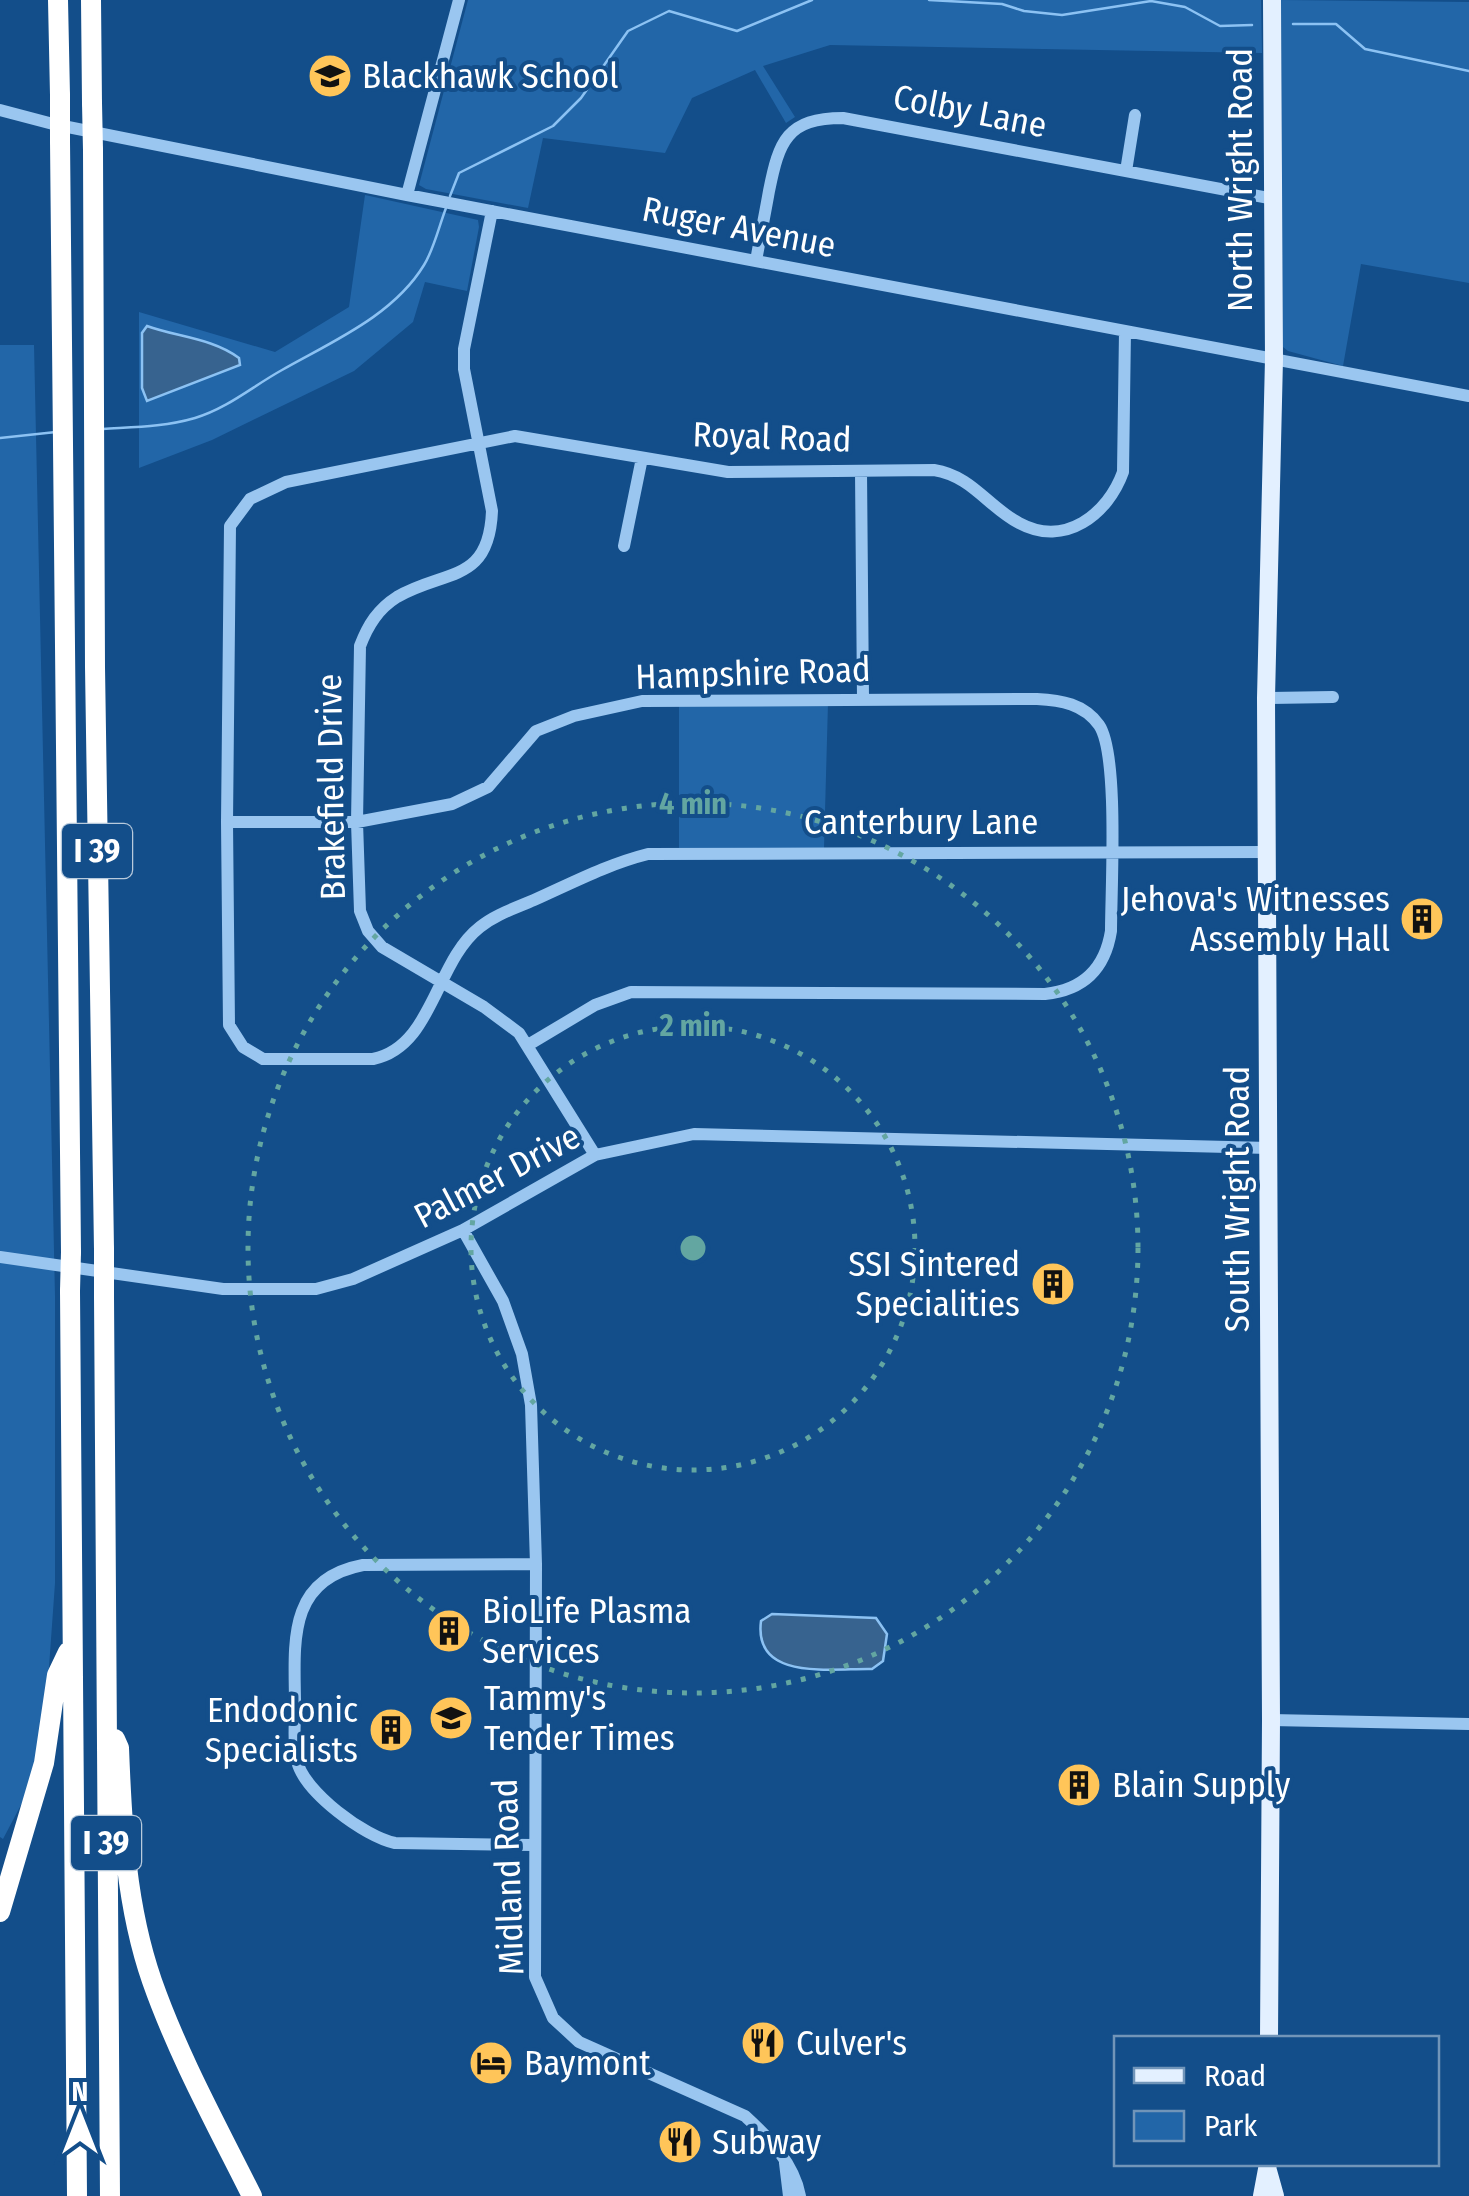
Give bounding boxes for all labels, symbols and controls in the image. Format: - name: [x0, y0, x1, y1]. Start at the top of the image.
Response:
- street label: North Wright Road: [1219, 48, 1261, 312]
- school or university icon: Blackhawk School: [307, 53, 353, 99]
- place label: Blackhawk School: [362, 55, 618, 97]
- street label: Colby Lane: [890, 76, 1050, 146]
- street label: Ruger Avenue: [639, 188, 839, 266]
- street label: Royal Road: [692, 413, 852, 461]
- street label: Hampshire Road: [635, 648, 871, 698]
- street label: Brakefield Drive: [308, 673, 354, 901]
- text: 4 min: [659, 786, 727, 822]
- street label: Canterbury Lane: [804, 801, 1038, 843]
- road number: I 39: [62, 824, 132, 878]
- place label: Jehova's Witnesses Assembly Hall: [1121, 878, 1390, 960]
- building icon: Jehova's Witnesses Assembly Hall: [1399, 896, 1445, 942]
- text: 2 min: [659, 1008, 726, 1044]
- street label: South Wright Road: [1216, 1066, 1258, 1332]
- street label: Palmer Drive: [407, 1115, 587, 1237]
- centre of rings: [675, 1230, 711, 1266]
- place label: SSI Sintered Specialities: [848, 1243, 1020, 1325]
- building icon: SSI Sintered Specialities: [1030, 1261, 1076, 1307]
- place label: BioLife Plasma Services: [482, 1590, 692, 1672]
- building icon: BioLife Plasma Services: [426, 1608, 472, 1654]
- place label: Tammy's Tender Times: [484, 1677, 675, 1759]
- place label: Endodonic Specialists: [205, 1689, 358, 1771]
- school or university icon: Tammy's Tender Times: [428, 1695, 474, 1741]
- building icon: Endodonic Specialists: [368, 1707, 414, 1753]
- building icon: Blain Supply: [1056, 1762, 1102, 1808]
- place label: Blain Supply: [1112, 1764, 1291, 1806]
- street label: Midland Road: [484, 1778, 532, 1976]
- road number: I 39: [71, 1816, 141, 1870]
- restaurant icon: Culver's: [740, 2020, 786, 2066]
- place label: Culver's: [796, 2022, 907, 2064]
- legend: [1114, 2036, 1439, 2166]
- hotel icon: Baymont: [468, 2040, 514, 2086]
- place label: Baymont: [524, 2042, 651, 2084]
- text: Road: [1204, 2058, 1266, 2094]
- north arrow: [30, 2066, 130, 2166]
- text: N: [72, 2075, 88, 2108]
- text: Park: [1204, 2108, 1257, 2144]
- restaurant icon: Subway: [657, 2119, 703, 2165]
- place label: Subway: [712, 2121, 821, 2163]

